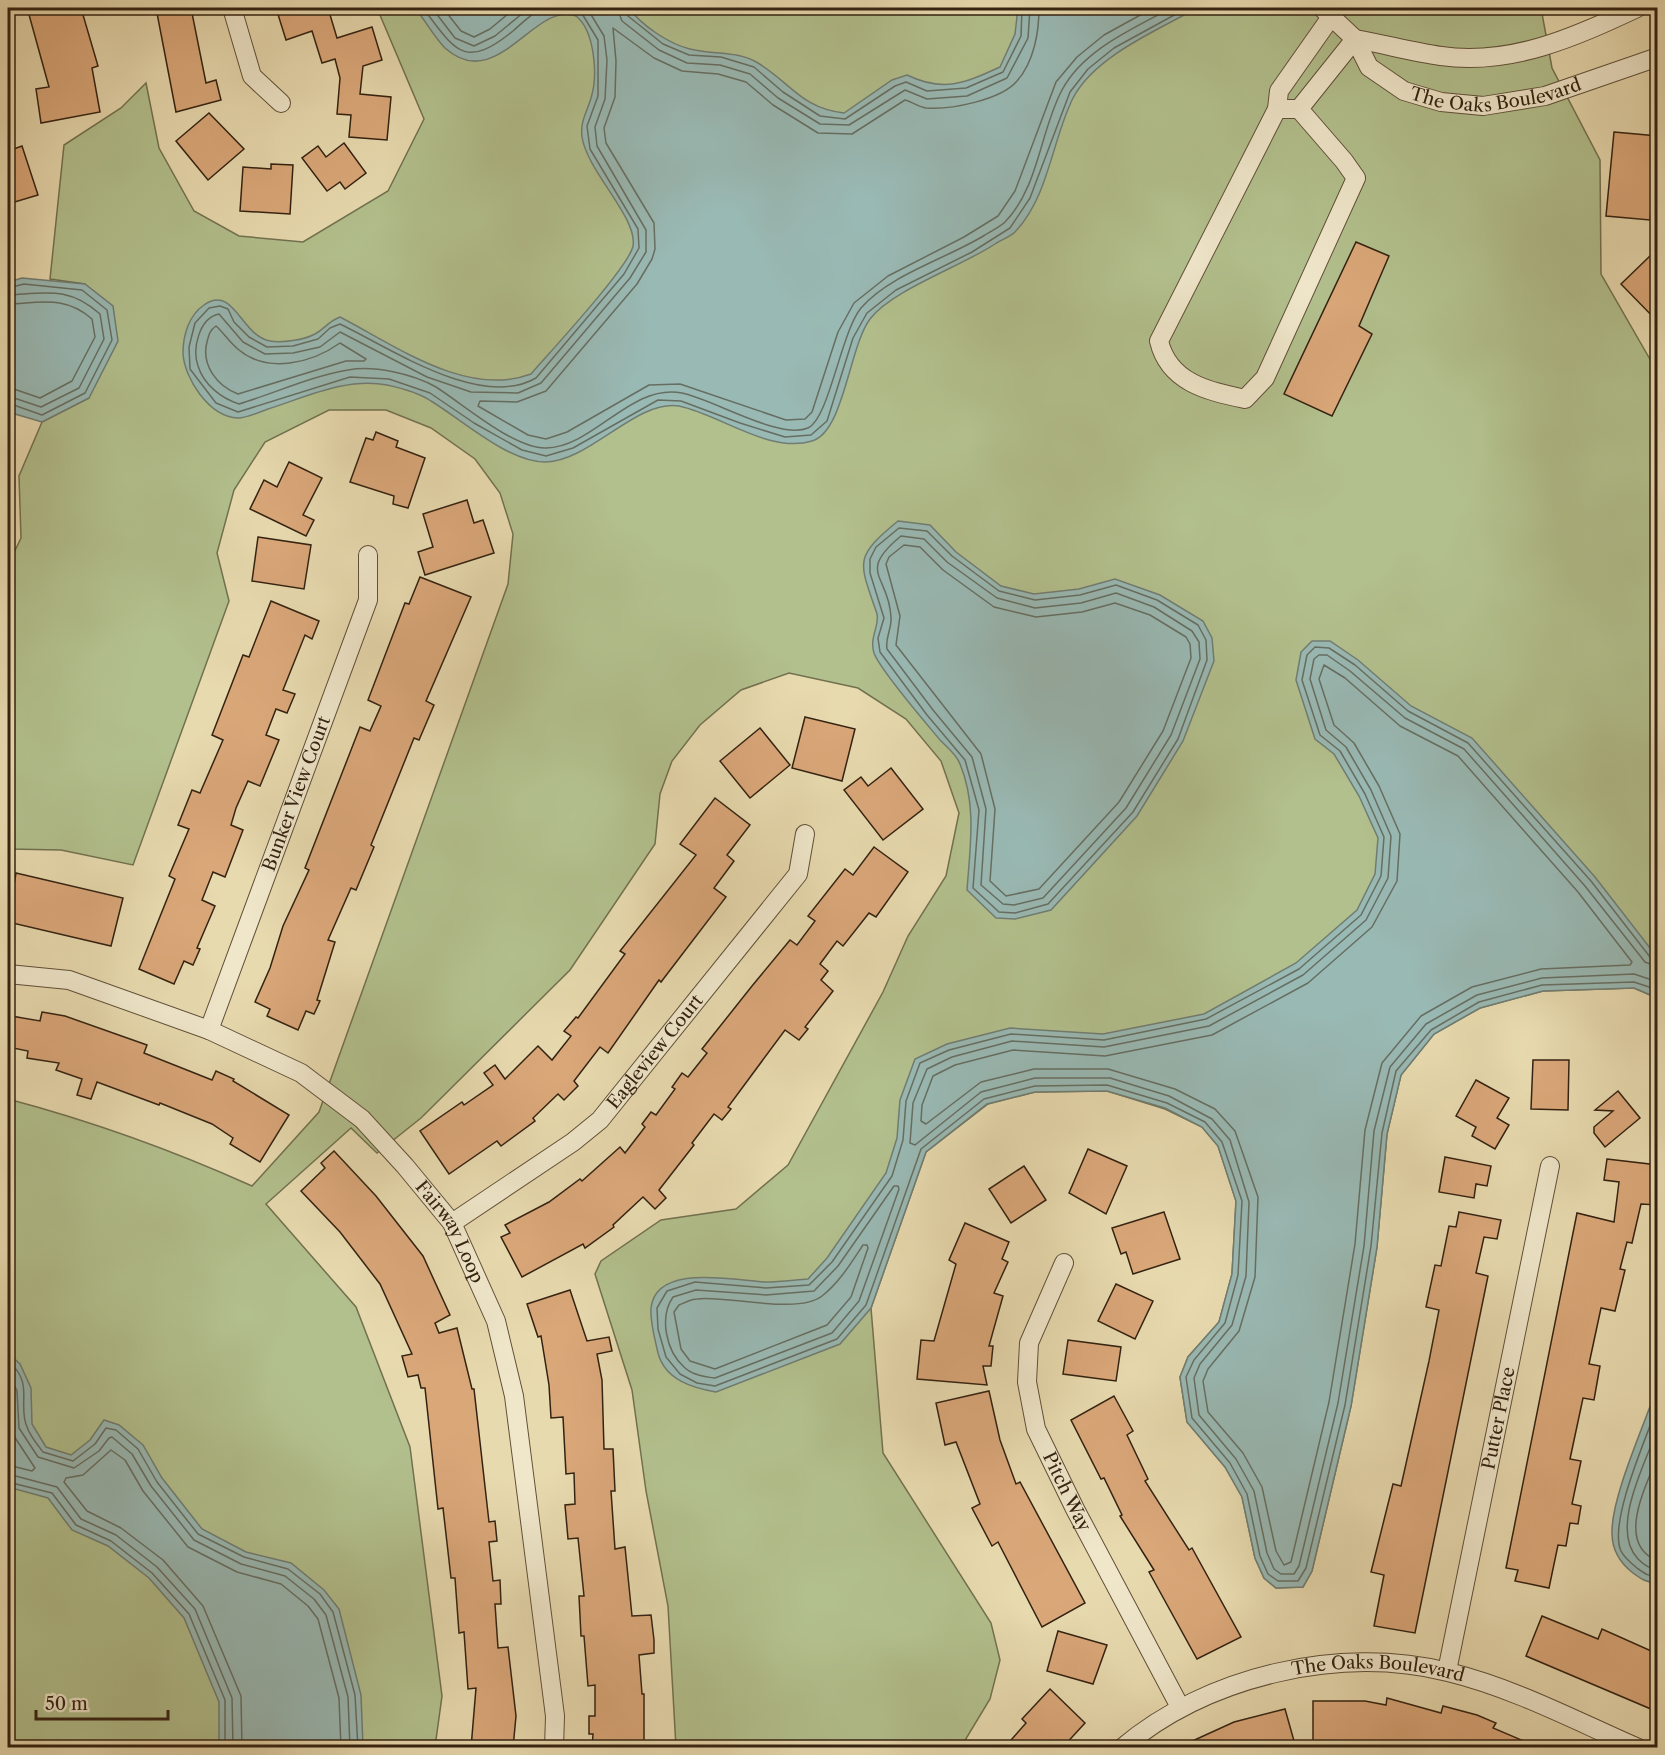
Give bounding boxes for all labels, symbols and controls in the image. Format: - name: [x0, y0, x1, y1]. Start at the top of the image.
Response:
- street label: The Oaks Boulevard: [1408, 73, 1584, 117]
- street label: Bunker View Court: [258, 713, 335, 874]
- street label: Eagleview Court: [602, 990, 708, 1113]
- street label: Fairway Loop: [411, 1176, 489, 1287]
- street label: Putter Place: [1477, 1365, 1520, 1471]
- street label: Pitch Way: [1038, 1448, 1096, 1536]
- street label: The Oaks Boulevard: [1290, 1651, 1467, 1687]
- scale bar: [36, 1683, 168, 1721]
- text: 50 m: [45, 1693, 88, 1715]

